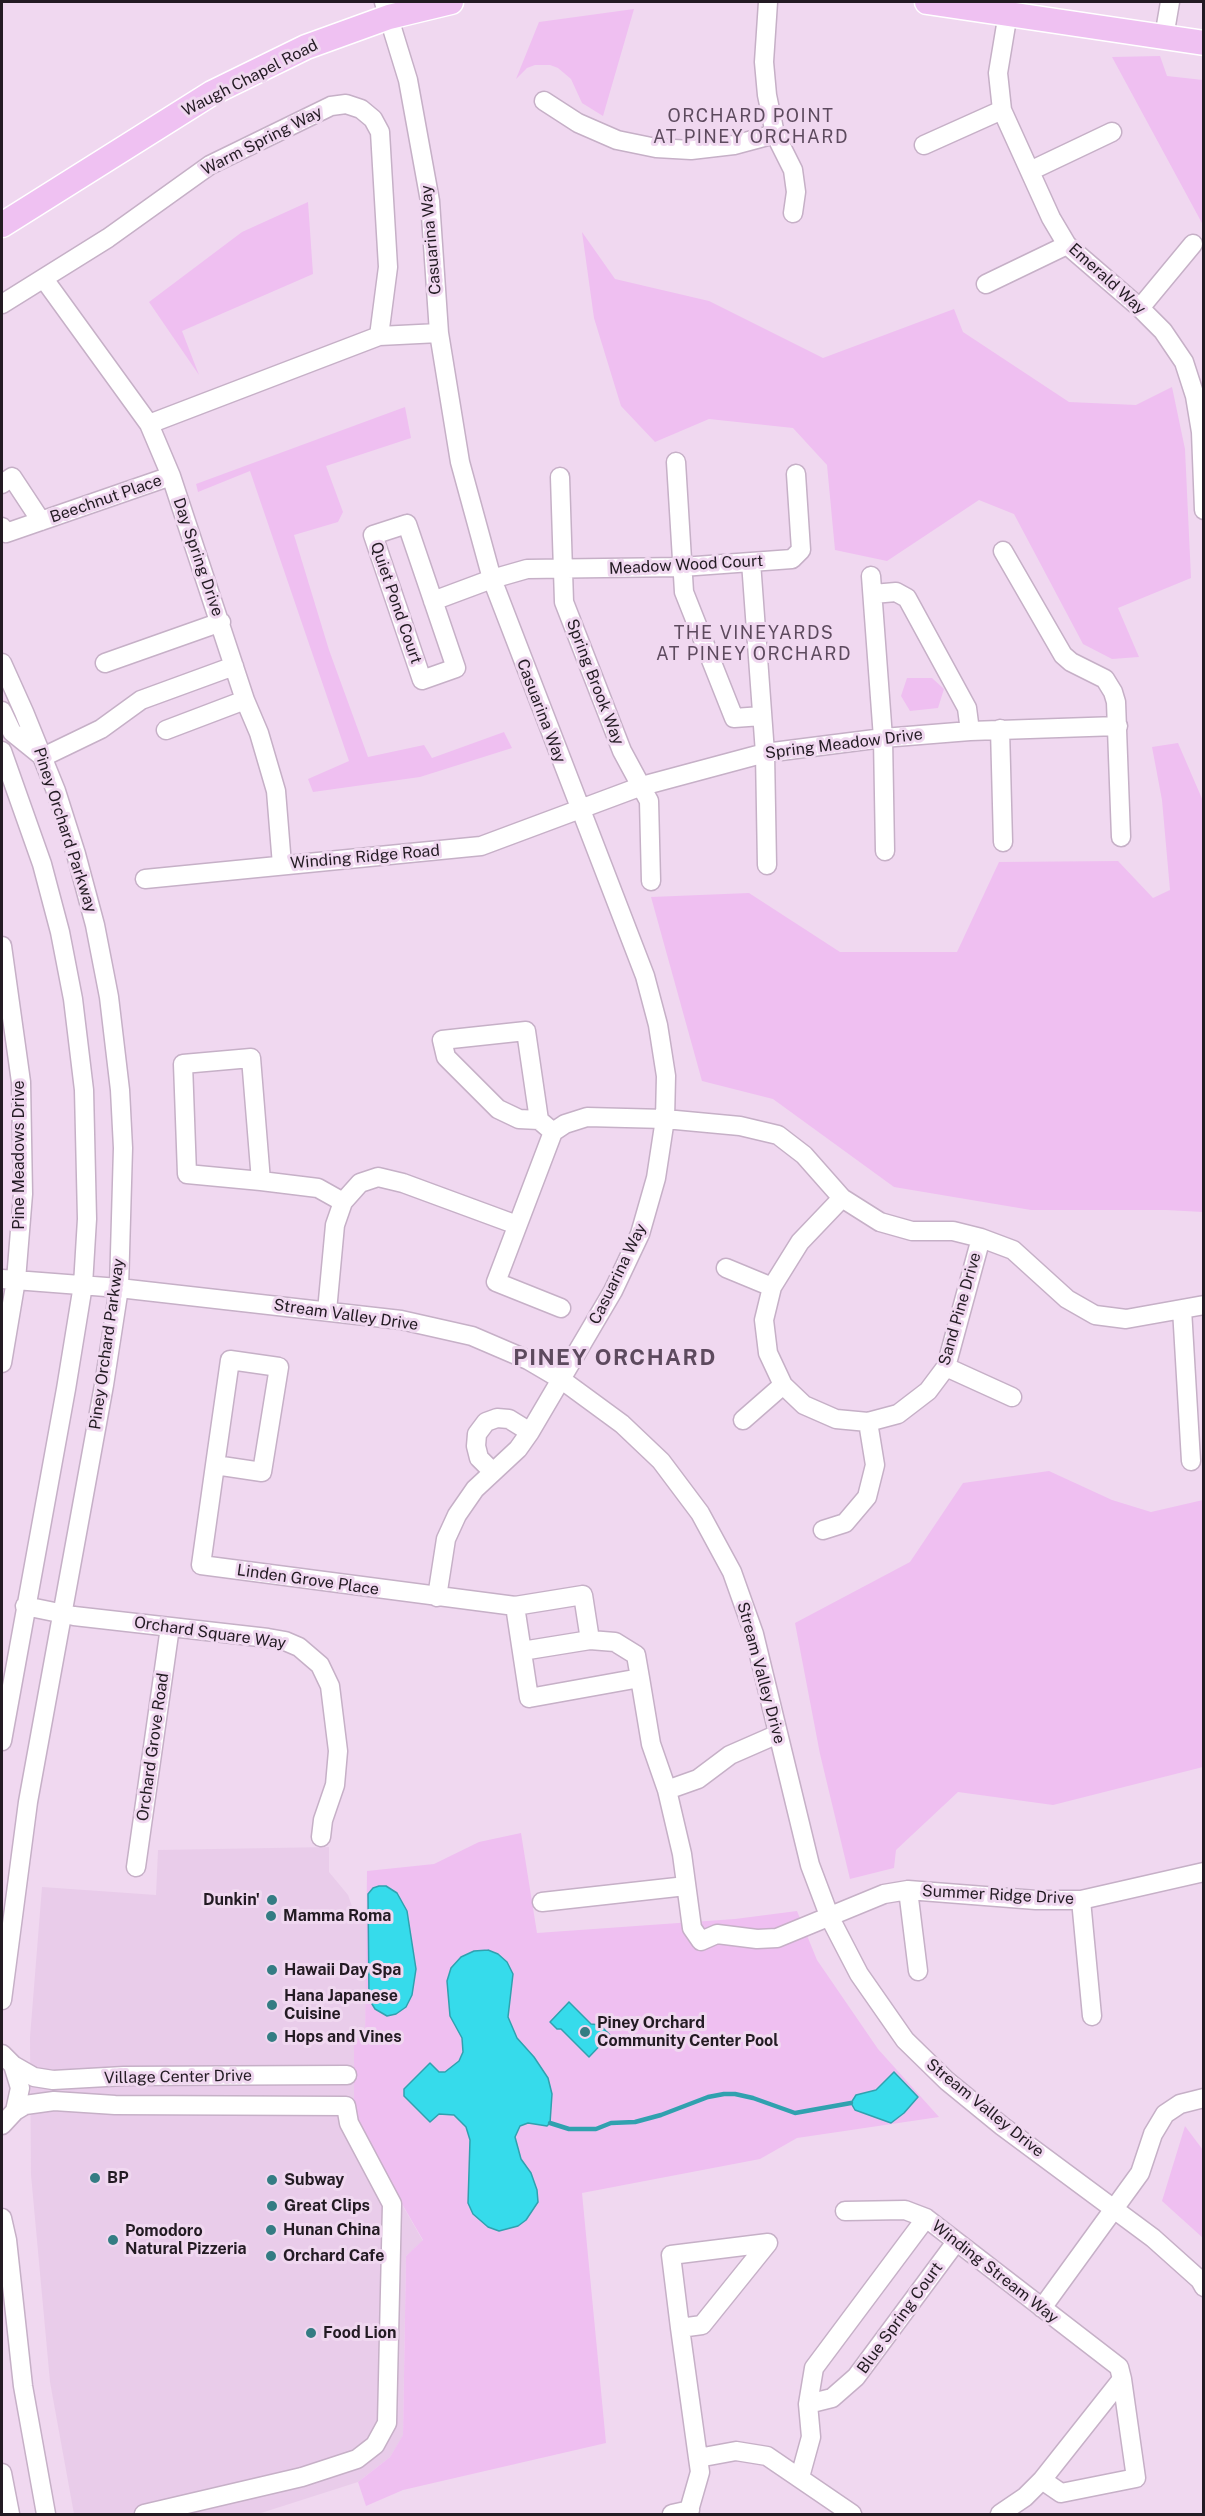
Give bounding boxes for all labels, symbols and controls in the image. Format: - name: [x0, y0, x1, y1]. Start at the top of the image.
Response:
- street label: Waugh Chapel Road: [179, 35, 321, 121]
- street label: Warm Spring Way: [199, 102, 325, 180]
- district label: ORCHARD POINT AT PINEY ORCHARD: [653, 105, 849, 148]
- street label: Casuarina Way: [417, 184, 445, 296]
- street label: Emerald Way: [1065, 239, 1149, 319]
- street label: Beechnut Place: [48, 471, 164, 527]
- street label: Day Spring Drive: [169, 495, 227, 619]
- street label: Quiet Pond Court: [366, 540, 426, 666]
- street label: Meadow Wood Court: [608, 551, 764, 579]
- street label: Spring Brook Way: [562, 616, 628, 748]
- district label: THE VINEYARDS AT PINEY ORCHARD: [656, 622, 852, 664]
- street label: Casuarina Way: [512, 656, 570, 766]
- street label: Spring Meadow Drive: [764, 725, 924, 763]
- street label: Piney Orchard Parkway: [29, 745, 101, 915]
- street label: Winding Ridge Road: [289, 841, 441, 873]
- street label: Pine Meadows Drive: [9, 1080, 29, 1230]
- street label: Casuarina Way: [585, 1220, 651, 1328]
- street label: Sand Pine Drive: [935, 1250, 985, 1368]
- street label: Piney Orchard Parkway: [85, 1257, 129, 1431]
- street label: Stream Valley Drive: [272, 1295, 420, 1335]
- district label: PINEY ORCHARD: [513, 1345, 717, 1371]
- street label: Linden Grove Place: [236, 1561, 380, 1599]
- street label: Stream Valley Drive: [733, 1600, 789, 1746]
- street label: Orchard Square Way: [133, 1613, 287, 1653]
- street label: Orchard Grove Road: [133, 1672, 173, 1822]
- street label: Summer Ridge Drive: [922, 1881, 1074, 1909]
- place label: Dunkin': [203, 1890, 260, 1910]
- marker: Dunkin': [265, 1893, 279, 1907]
- place label: Mamma Roma: [283, 1906, 391, 1926]
- marker: Mamma Roma: [264, 1909, 278, 1923]
- place label: Hawaii Day Spa: [284, 1960, 401, 1980]
- marker: Hawaii Day Spa: [265, 1963, 279, 1977]
- place label: Hana Japanese Cuisine: [284, 1986, 398, 2024]
- marker: Hana Japanese Cuisine: [265, 1998, 279, 2012]
- place label: Piney Orchard Community Center Pool: [597, 2013, 779, 2051]
- marker: Piney Orchard Community Center Pool: [578, 2025, 592, 2039]
- place label: Hops and Vines: [284, 2027, 402, 2047]
- marker: Hops and Vines: [265, 2030, 279, 2044]
- street label: Stream Valley Drive: [922, 2055, 1048, 2161]
- street label: Village Center Drive: [104, 2066, 252, 2088]
- place label: BP: [107, 2168, 129, 2188]
- place label: Subway: [284, 2170, 344, 2190]
- marker: BP: [88, 2171, 102, 2185]
- marker: Subway: [265, 2173, 279, 2187]
- place label: Great Clips: [284, 2196, 370, 2216]
- marker: Great Clips: [265, 2199, 279, 2213]
- street label: Winding Stream Way: [928, 2217, 1062, 2327]
- place label: Hunan China: [283, 2220, 380, 2240]
- place label: Pomodoro Natural Pizzeria: [125, 2221, 247, 2259]
- marker: Hunan China: [264, 2223, 278, 2237]
- marker: Pomodoro Natural Pizzeria: [106, 2233, 120, 2247]
- place label: Orchard Cafe: [283, 2246, 384, 2266]
- marker: Orchard Cafe: [264, 2249, 278, 2263]
- street label: Blue Spring Court: [853, 2259, 947, 2377]
- place label: Food Lion: [323, 2323, 396, 2343]
- marker: Food Lion: [304, 2326, 318, 2340]

